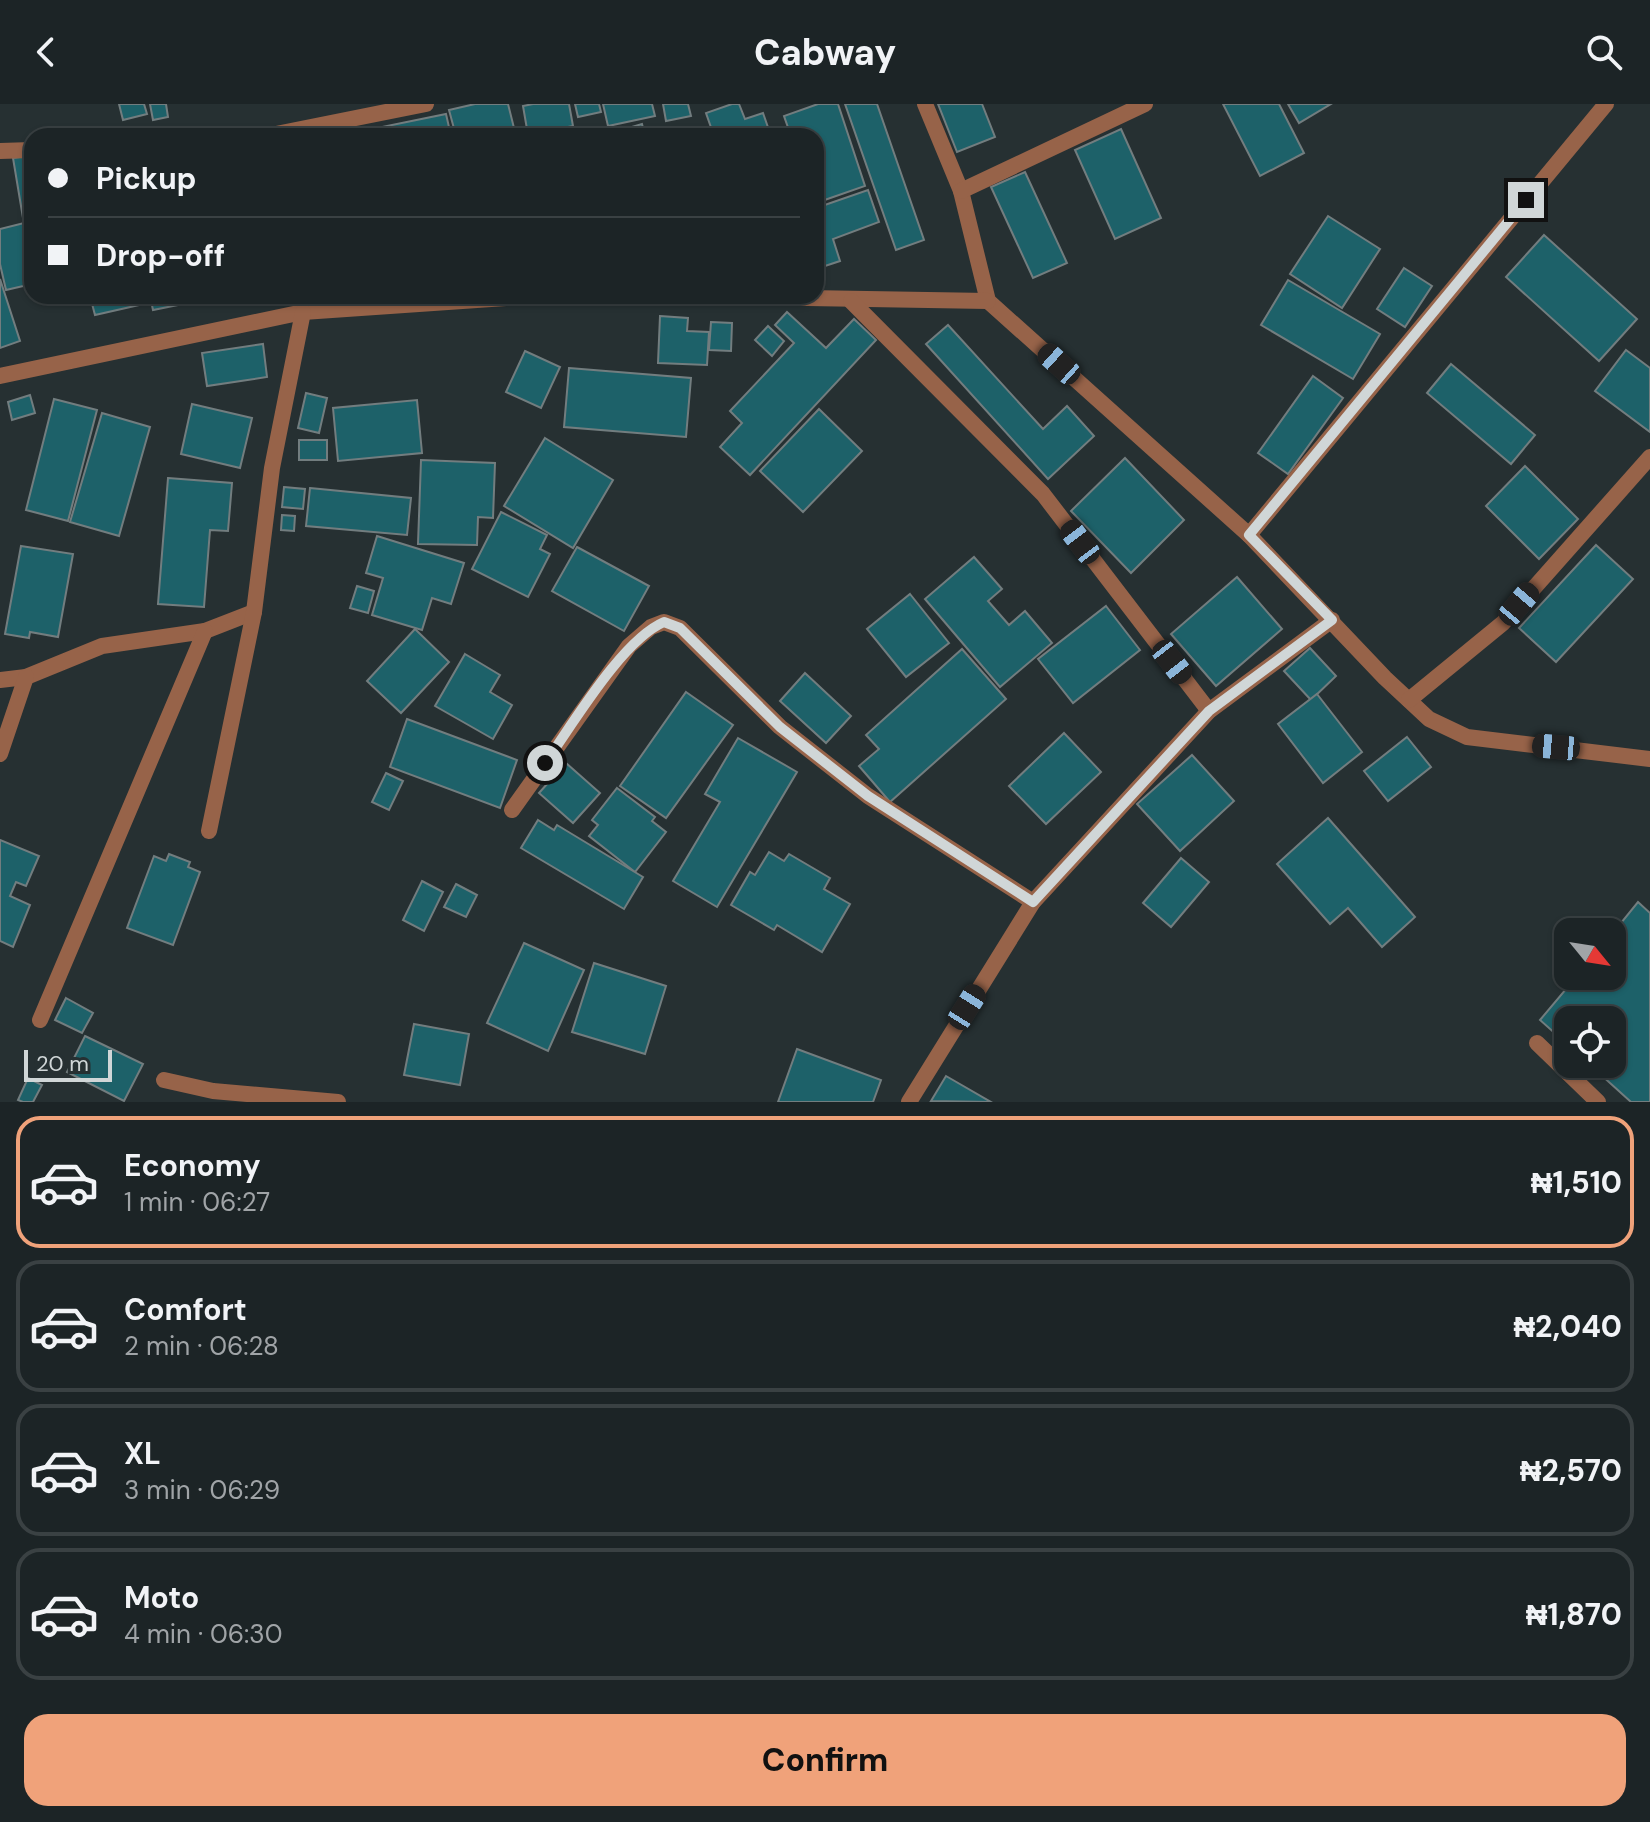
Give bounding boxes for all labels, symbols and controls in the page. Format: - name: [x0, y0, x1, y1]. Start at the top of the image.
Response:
- text: Cabway: [754, 29, 896, 76]
- icon: back: [24, 30, 68, 74]
- icon: search: [1582, 30, 1626, 74]
- text: Pickup: [96, 159, 196, 198]
- route end: [1508, 182, 1544, 218]
- text: Drop-off: [96, 236, 225, 275]
- car: [1033, 339, 1085, 389]
- car: [1056, 516, 1104, 568]
- car: [1494, 578, 1544, 630]
- car: [1148, 636, 1196, 688]
- car: [1531, 733, 1581, 761]
- route start: [527, 745, 563, 781]
- north arrow: [1554, 918, 1626, 990]
- map controls: [1554, 918, 1626, 1078]
- car: [944, 980, 990, 1034]
- button: locate: [1554, 1006, 1626, 1078]
- scale bar: [24, 1046, 112, 1082]
- text: 20 m: [36, 1049, 89, 1078]
- icon: car: [28, 1146, 100, 1218]
- text: Economy: [124, 1146, 261, 1185]
- text: ₦1,510: [1531, 1163, 1622, 1202]
- text: 1 min · 06:27: [124, 1185, 270, 1219]
- icon: car: [28, 1290, 100, 1362]
- text: Comfort: [124, 1290, 247, 1329]
- text: ₦2,040: [1513, 1307, 1622, 1346]
- text: 2 min · 06:28: [124, 1329, 279, 1363]
- icon: car: [28, 1434, 100, 1506]
- text: XL: [124, 1434, 161, 1473]
- text: ₦2,570: [1520, 1451, 1622, 1490]
- text: 3 min · 06:29: [124, 1473, 280, 1507]
- icon: car: [28, 1578, 100, 1650]
- text: Moto: [124, 1578, 199, 1617]
- text: ₦1,870: [1526, 1595, 1622, 1634]
- text: 4 min · 06:30: [124, 1617, 283, 1651]
- button: Confirm: [24, 1714, 1626, 1806]

